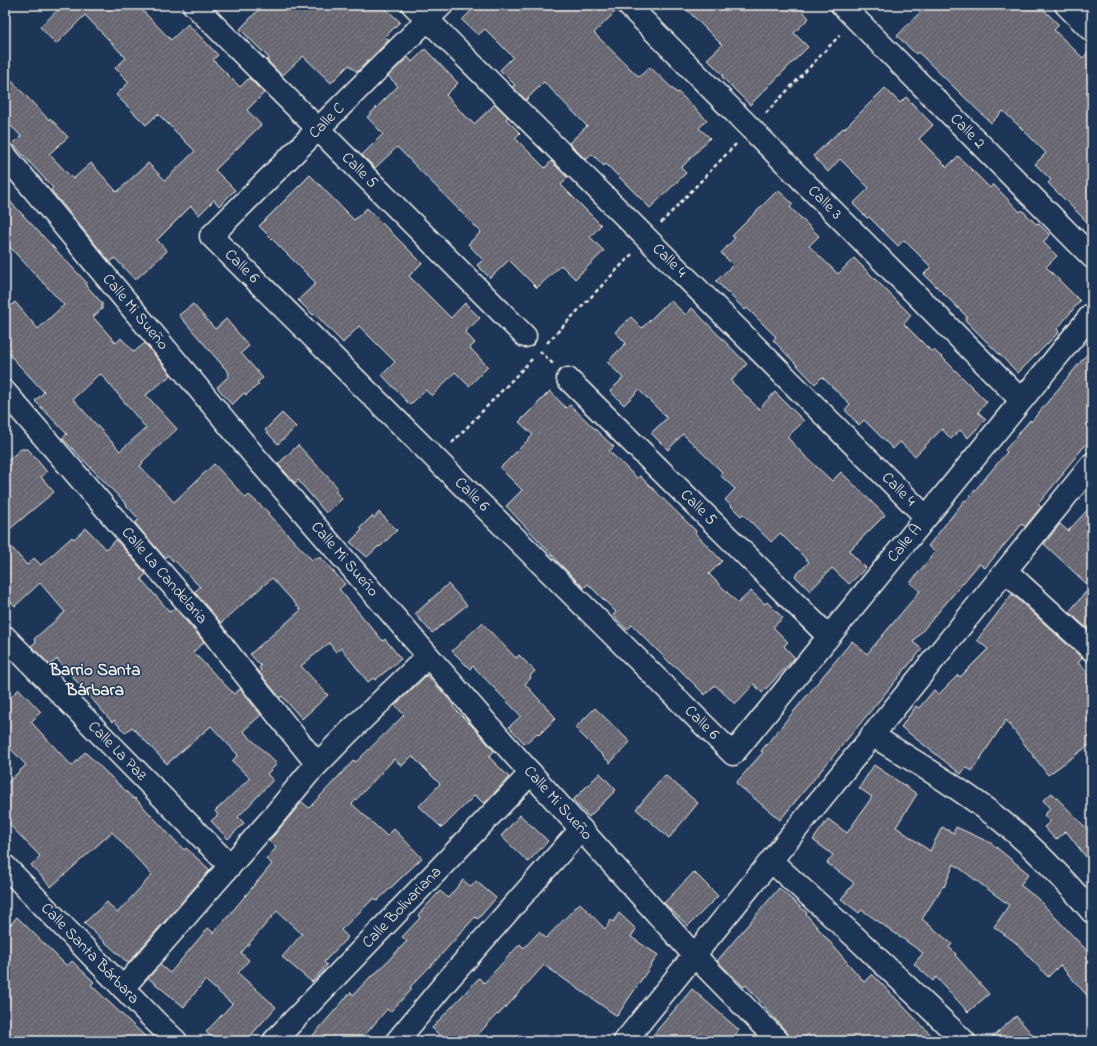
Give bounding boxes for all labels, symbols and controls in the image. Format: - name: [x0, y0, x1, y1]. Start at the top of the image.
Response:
- street label: Calle C: [303, 97, 351, 145]
- street label: Calle 2: [944, 108, 991, 155]
- street label: Calle 5: [336, 147, 383, 194]
- street label: Calle 3: [802, 180, 848, 226]
- street label: Calle 4: [646, 238, 692, 284]
- street label: Calle 6: [219, 244, 265, 289]
- street label: Calle Mi Sueño: [96, 268, 174, 356]
- street label: Calle 4: [876, 467, 922, 513]
- street label: Calle 6: [449, 472, 495, 518]
- street label: Calle 5: [674, 484, 722, 531]
- street label: Calle Mi Sueño: [305, 516, 384, 603]
- street label: Calle A: [882, 519, 928, 568]
- street label: Calle La Candelaria: [115, 522, 213, 630]
- district label: Barrio Santa Bárbara: [49, 658, 140, 703]
- street label: Calle 6: [679, 700, 725, 746]
- street label: Calle La Paz: [82, 716, 153, 787]
- street label: Calle Mi Sueño: [518, 760, 598, 846]
- street label: Calle Bolivariana: [357, 861, 447, 954]
- street label: Calle Santa Bárbara: [35, 897, 145, 1010]

